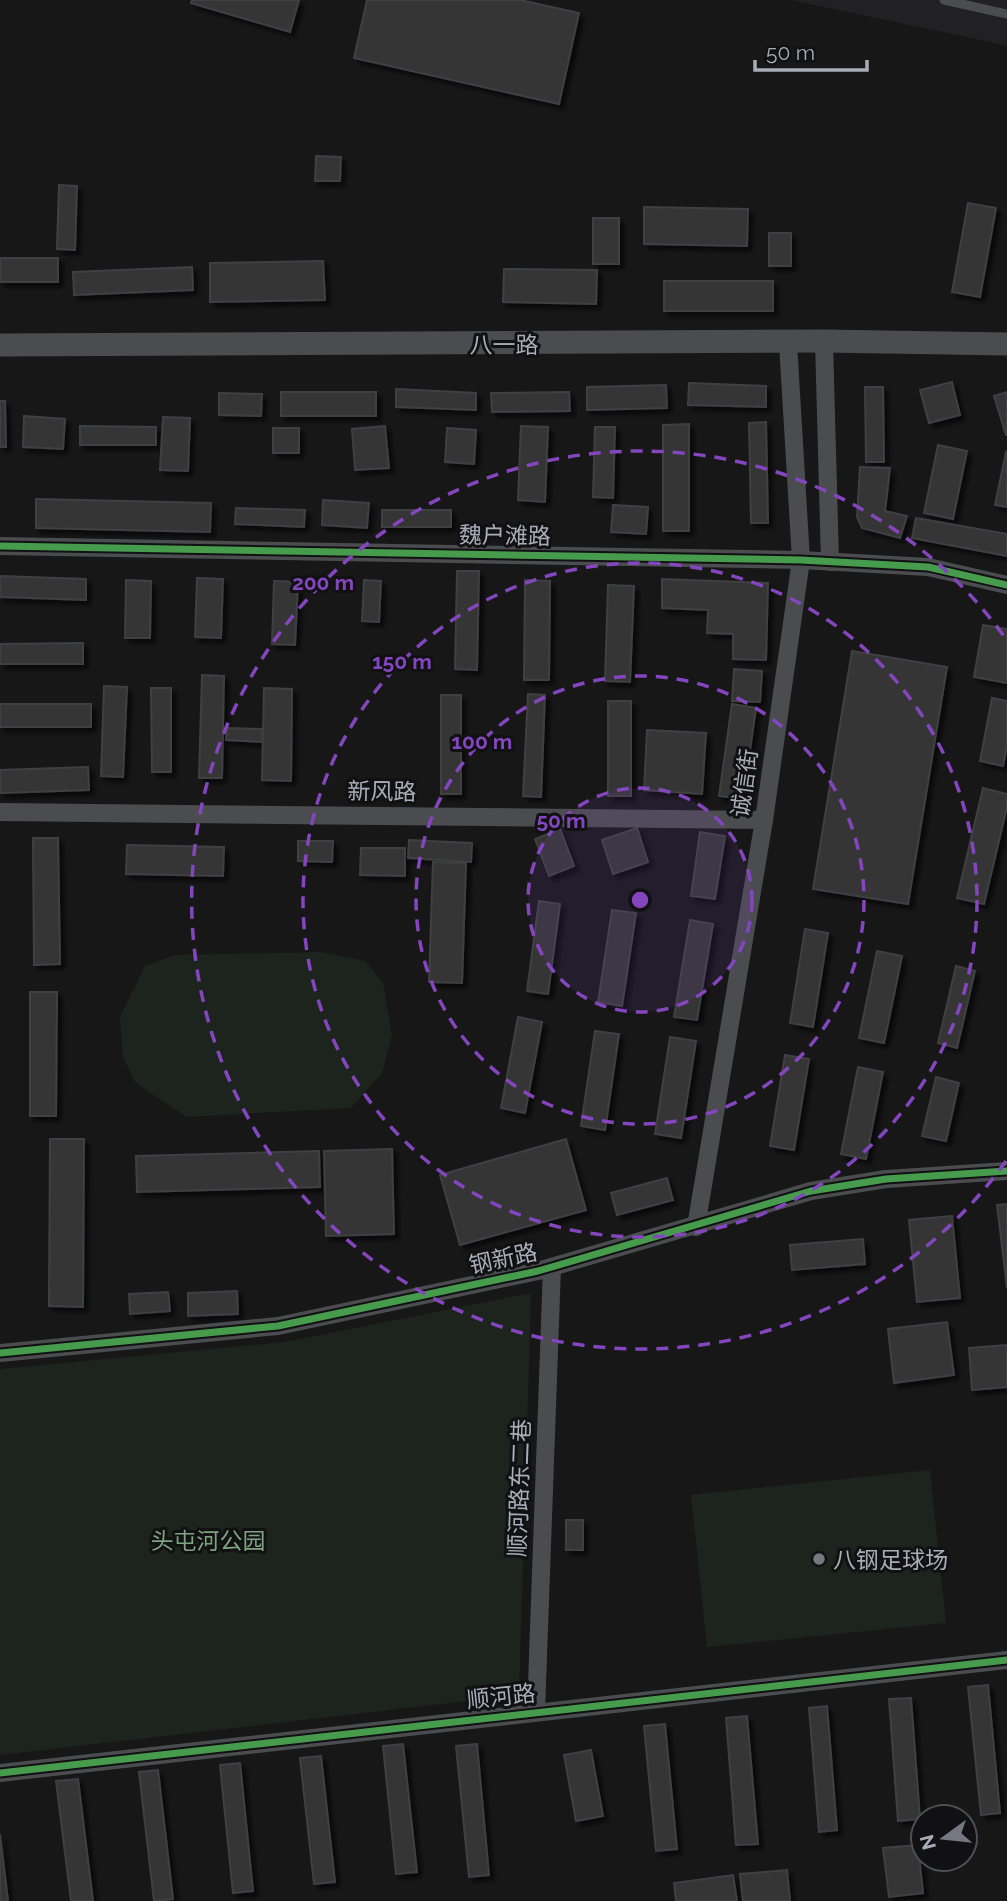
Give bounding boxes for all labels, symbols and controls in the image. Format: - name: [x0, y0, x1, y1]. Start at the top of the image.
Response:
- scale bar: [755, 28, 867, 72]
- text: 50 m: [766, 40, 815, 65]
- street label: 八一路: [470, 331, 539, 358]
- street label: 魏户滩路: [459, 521, 551, 549]
- text: 200 m: [292, 570, 354, 595]
- text: 150 m: [372, 649, 432, 674]
- text: 100 m: [452, 729, 512, 754]
- street label: 诚信街: [726, 747, 762, 819]
- street label: 新风路: [347, 777, 417, 805]
- text: 50 m: [536, 808, 586, 833]
- centre of rings: [628, 888, 652, 912]
- street label: 钢新路: [466, 1238, 540, 1278]
- street label: 顺河路东二巷: [503, 1419, 535, 1557]
- park label: 头屯河公园: [151, 1527, 266, 1554]
- place label: 八钢足球场: [833, 1546, 948, 1573]
- marker: 八钢足球场: [811, 1551, 827, 1567]
- street label: 顺河路: [465, 1679, 537, 1713]
- north arrow: [909, 1803, 979, 1873]
- text: N: [915, 1833, 940, 1852]

